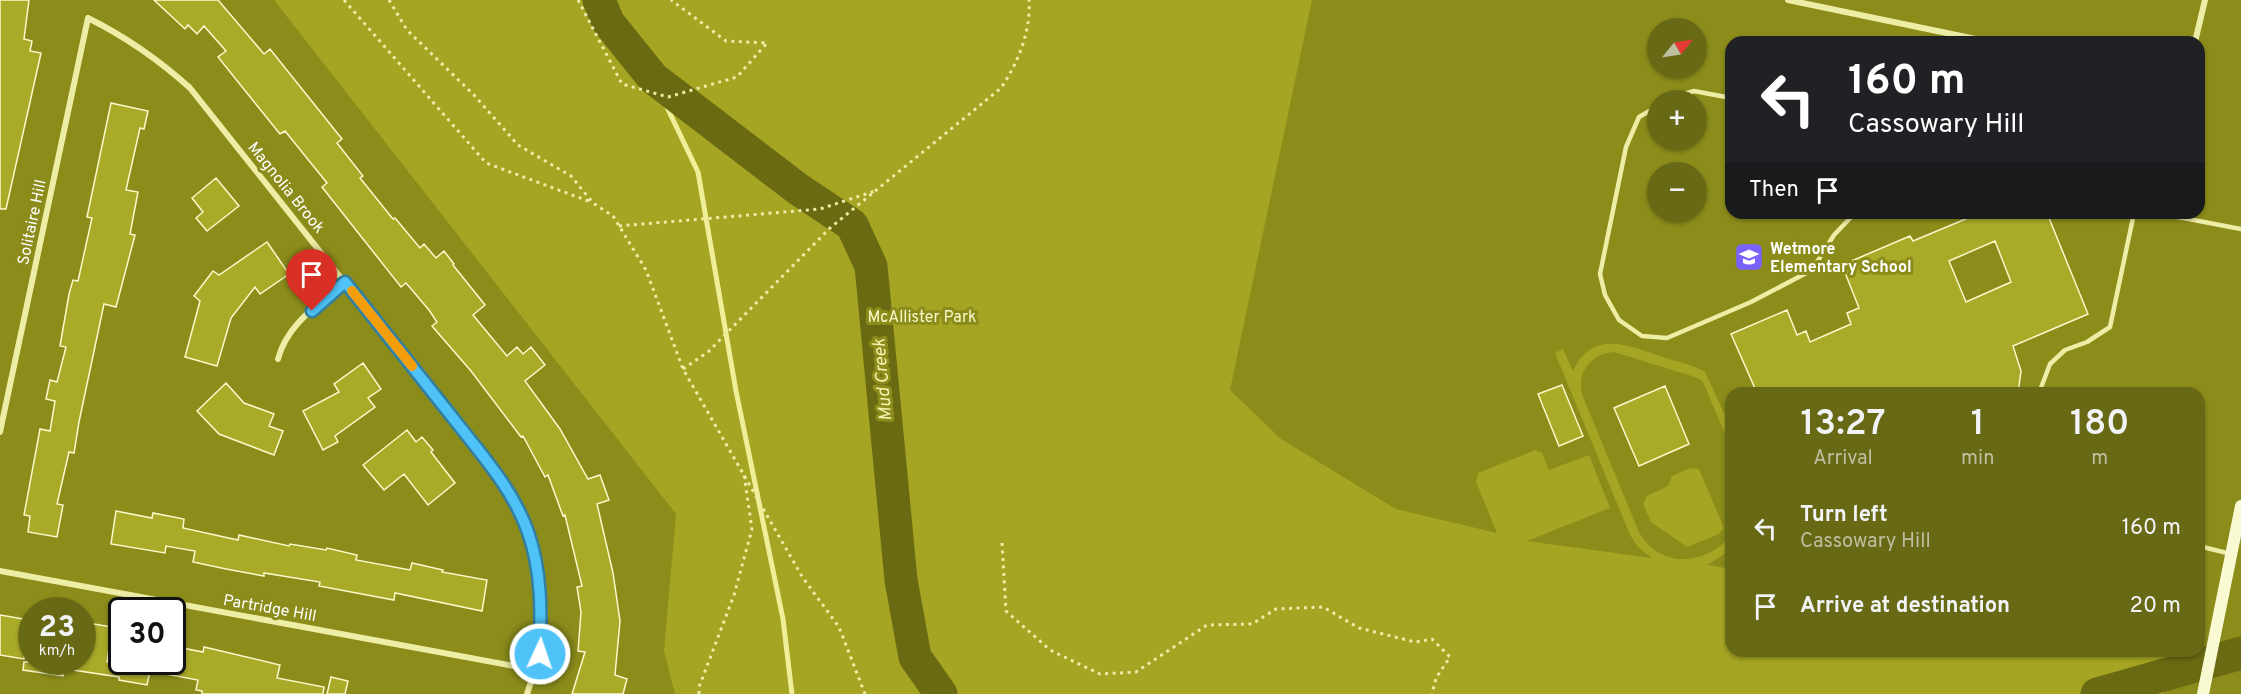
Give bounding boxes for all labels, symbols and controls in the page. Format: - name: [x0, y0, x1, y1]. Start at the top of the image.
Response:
- north arrow: [1647, 18, 1707, 78]
- map controls: [1647, 18, 1707, 222]
- text: 160 m: [1848, 56, 1966, 109]
- icon: left: [1749, 60, 1827, 138]
- button: +: [1647, 90, 1707, 150]
- text: Cassowary Hill: [1848, 108, 2024, 142]
- street label: Magnolia Brook: [243, 139, 328, 238]
- button: −: [1647, 162, 1707, 222]
- icon: arrive: [1811, 174, 1844, 207]
- text: Then: [1749, 177, 1799, 204]
- street label: Solitaire Hill: [14, 178, 52, 267]
- place label: Wetmore Elementary School: [1770, 240, 1912, 278]
- school or university icon: Wetmore Elementary School: [1733, 241, 1765, 273]
- pin: [286, 249, 337, 311]
- icon: arrive: [295, 258, 328, 291]
- park label: McAllister Park: [867, 308, 977, 328]
- water label: Mud Creek: [868, 337, 899, 422]
- text: 13:27: [1801, 402, 1886, 448]
- text: 1: [1971, 402, 1985, 448]
- text: 180: [2070, 402, 2129, 448]
- text: Arrival: [1813, 446, 1873, 472]
- text: min: [1961, 446, 1994, 472]
- text: m: [2091, 446, 2108, 472]
- text: Turn left: [1800, 502, 1888, 529]
- icon: left: [1749, 512, 1782, 545]
- text: 160 m: [2122, 515, 2181, 542]
- text: Cassowary Hill: [1800, 529, 1931, 555]
- icon: arrive: [1749, 590, 1782, 623]
- street label: Partridge Hill: [221, 591, 318, 627]
- text: Arrive at destination: [1800, 593, 2010, 620]
- text: 20 m: [2130, 593, 2181, 620]
- speed limit sign: 30: [108, 597, 186, 675]
- text: 23: [39, 610, 75, 647]
- position arrow: [508, 622, 572, 686]
- text: km/h: [39, 642, 75, 661]

